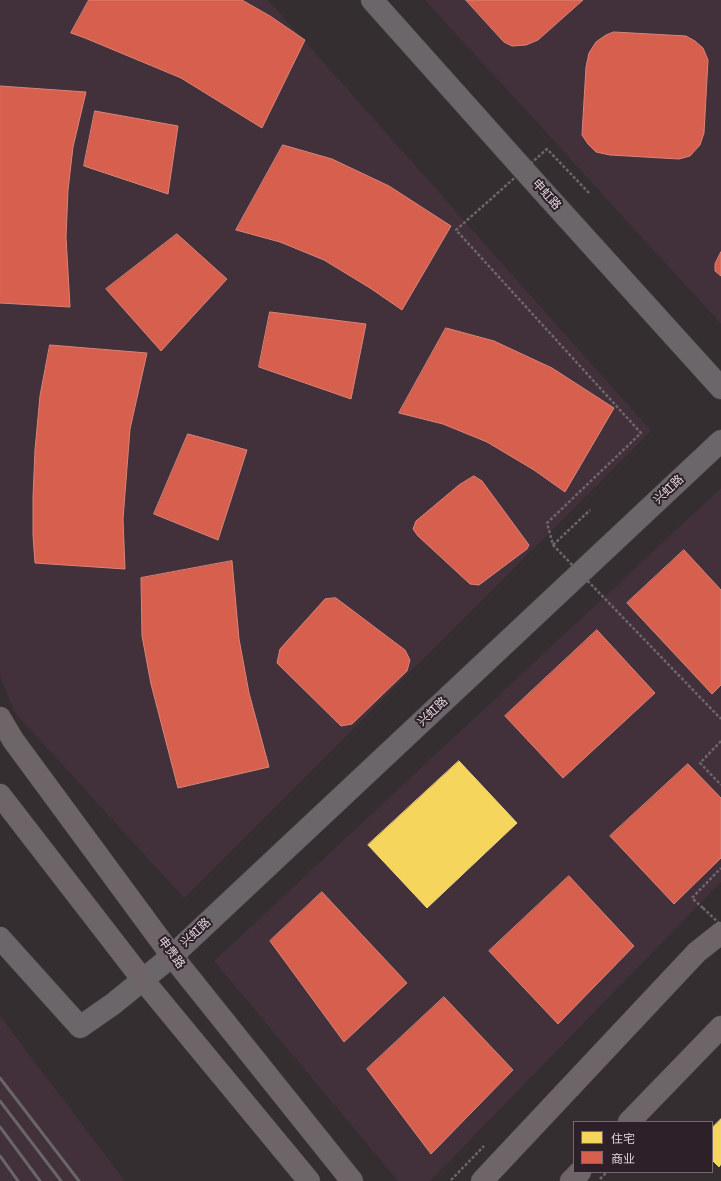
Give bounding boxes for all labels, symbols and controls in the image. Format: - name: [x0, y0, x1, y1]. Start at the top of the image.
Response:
- street label: 申虹路: [529, 177, 563, 213]
- street label: 兴虹路: [651, 472, 687, 508]
- street label: 兴虹路: [415, 694, 451, 730]
- street label: 兴虹路: [178, 915, 214, 951]
- street label: 申贵路: [154, 934, 188, 972]
- legend: [573, 1121, 713, 1173]
- text: 住宅: [611, 1132, 635, 1146]
- text: 商业: [611, 1152, 635, 1166]

